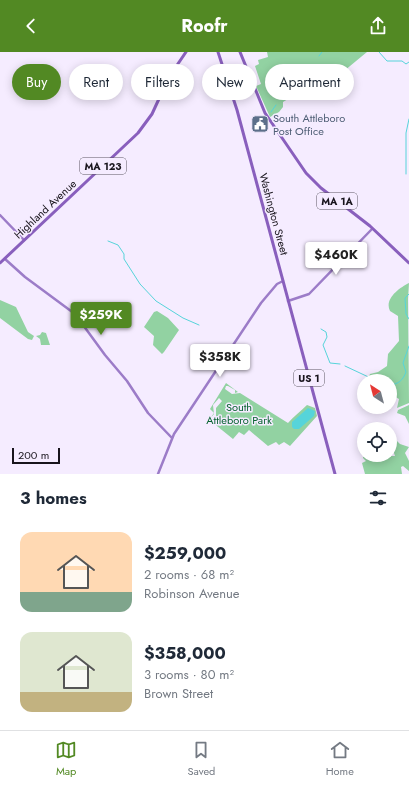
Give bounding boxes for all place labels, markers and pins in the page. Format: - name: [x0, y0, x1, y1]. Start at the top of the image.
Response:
- place label: South Attleboro Post Office: [273, 110, 345, 139]
- public building icon: South Attleboro Post Office: [250, 114, 270, 134]
- pin: $460K: [308, 242, 364, 276]
- pin: $259K: [73, 302, 129, 336]
- pin: $358K: [192, 344, 248, 378]

